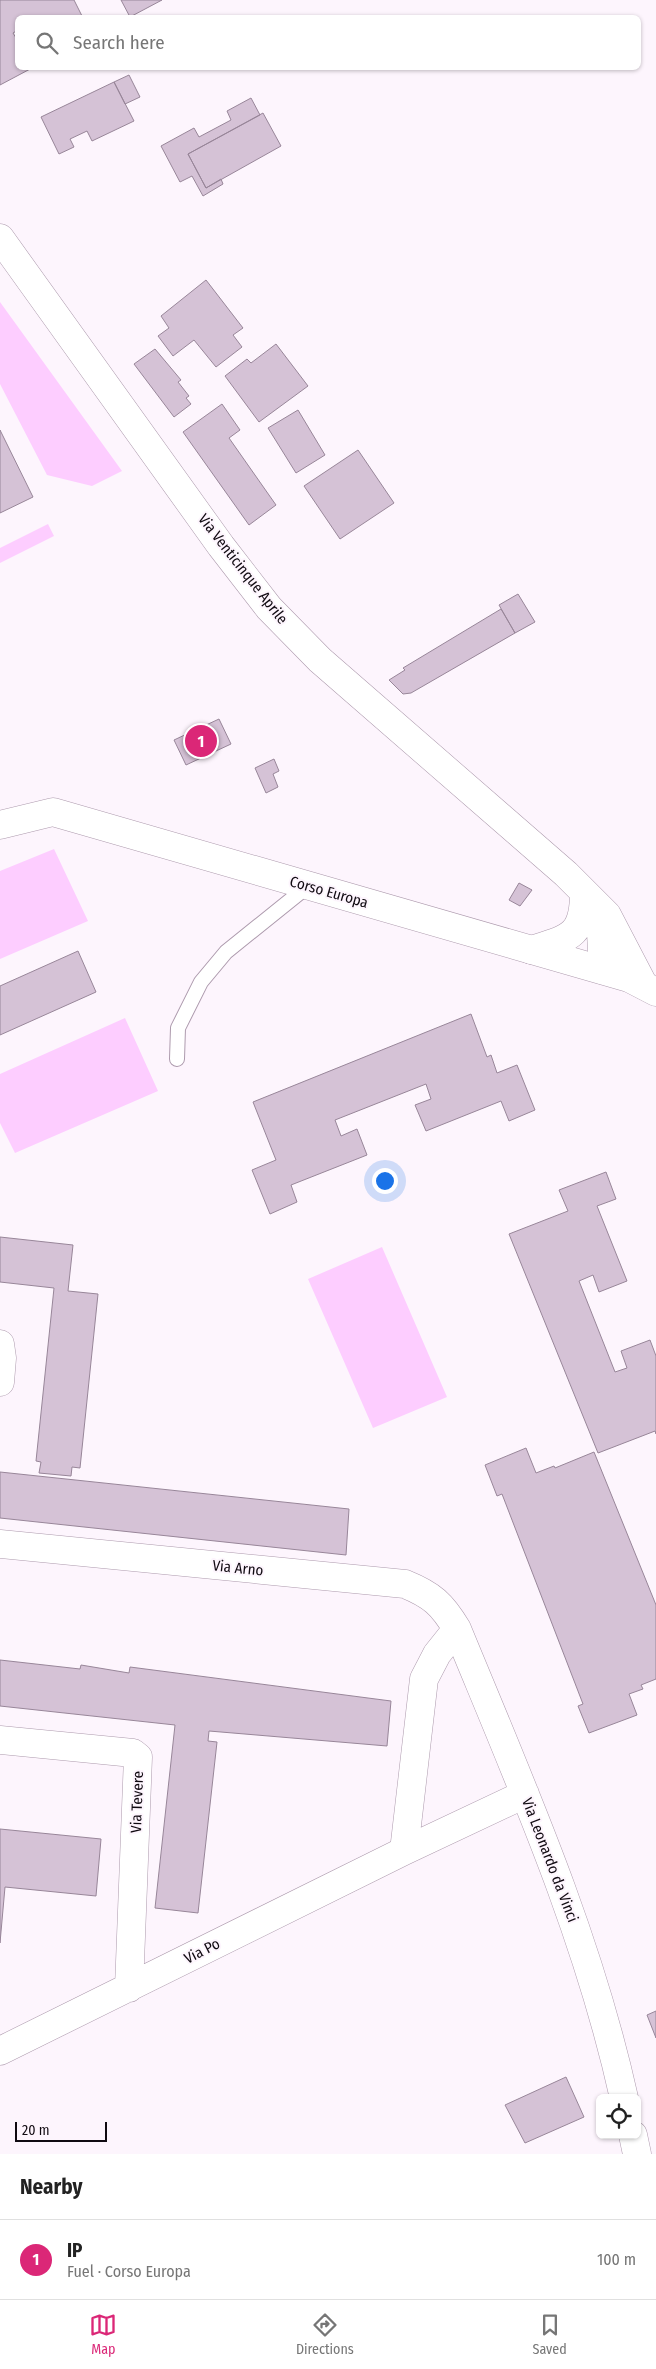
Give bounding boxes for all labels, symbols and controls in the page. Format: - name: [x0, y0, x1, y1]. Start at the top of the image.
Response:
- search box: [15, 15, 641, 70]
- icon: search: [33, 29, 61, 57]
- text: Search here: [73, 31, 165, 54]
- street label: Via Venticinque Aprile: [194, 510, 292, 628]
- pin: 1: [185, 722, 217, 760]
- street label: Corso Europa: [288, 872, 370, 912]
- your location: [372, 1168, 398, 1194]
- street label: Via Arno: [212, 1556, 265, 1580]
- street label: Via Tevere: [127, 1771, 147, 1833]
- street label: Via Leonardo da Vinci: [518, 1795, 582, 1925]
- street label: Via Po: [181, 1934, 223, 1968]
- map controls: [596, 2094, 641, 2139]
- button: locate: [596, 2094, 641, 2139]
- scale bar: [15, 2119, 108, 2142]
- text: 20 m: [22, 2122, 50, 2139]
- text: Nearby: [20, 2174, 82, 2200]
- text: IP: [67, 2239, 82, 2262]
- text: 1: [33, 2250, 39, 2269]
- text: 100 m: [597, 2250, 636, 2269]
- text: Fuel · Corso Europa: [67, 2262, 191, 2281]
- tab: Map: [89, 2311, 117, 2358]
- tab: Directions: [296, 2311, 354, 2358]
- tab: Saved: [532, 2311, 567, 2358]

